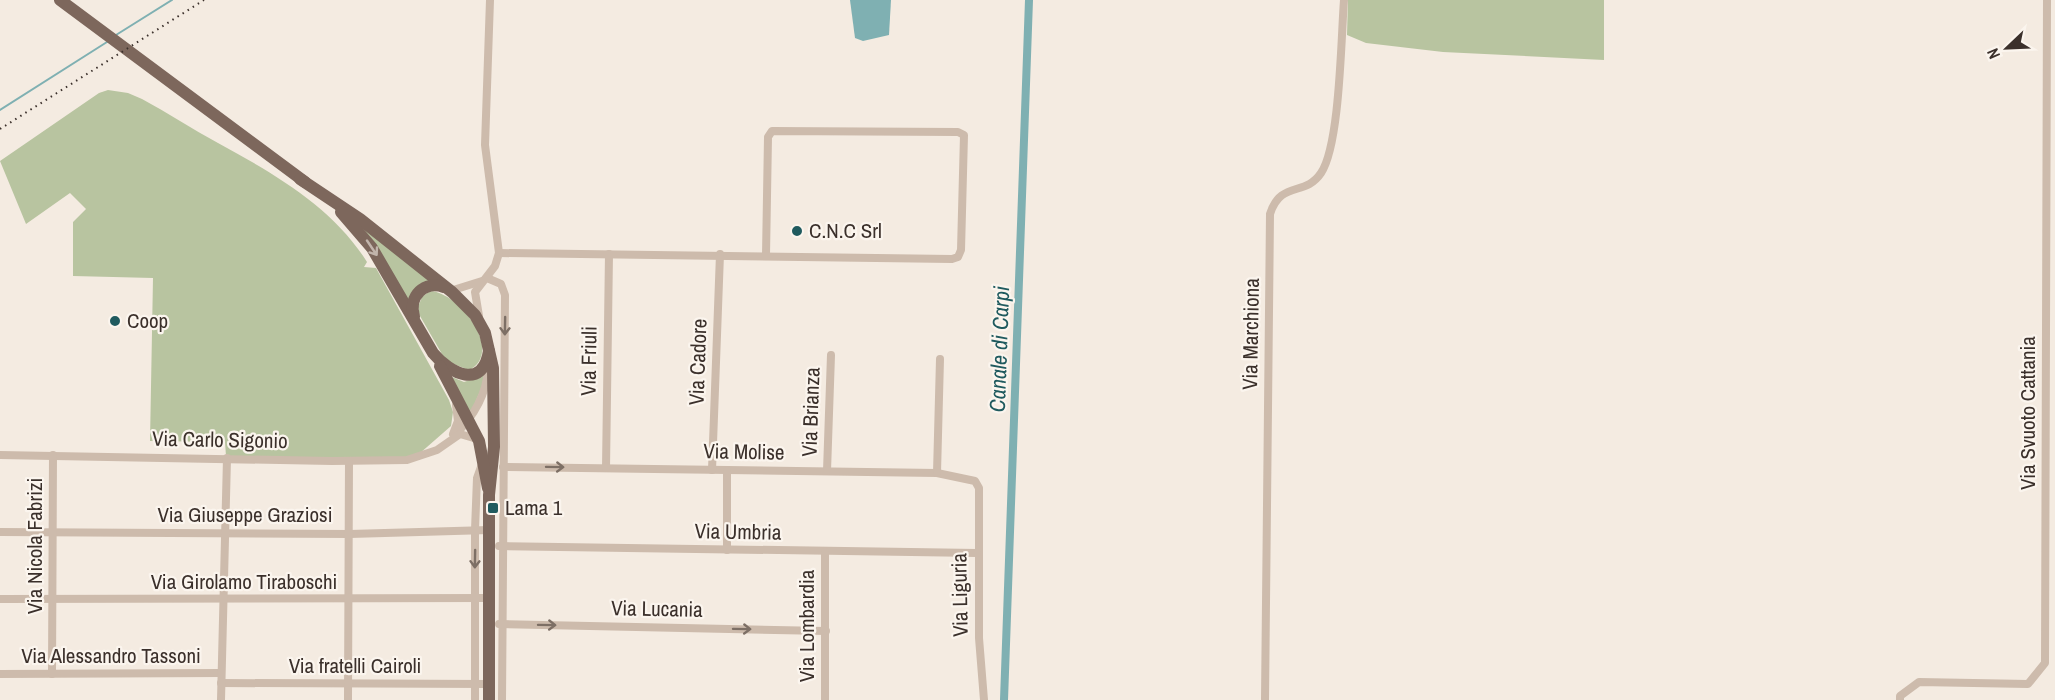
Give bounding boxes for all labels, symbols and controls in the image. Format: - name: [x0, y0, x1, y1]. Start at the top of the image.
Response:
- north arrow: [1977, 18, 2037, 78]
- text: N: [1981, 45, 2005, 63]
- place label: C.N.C Srl: [809, 216, 882, 245]
- marker: C.N.C Srl: [790, 224, 804, 238]
- one-way arrow: [366, 240, 378, 256]
- street label: Via Marchiona: [1235, 277, 1266, 390]
- water label: Canale di Carpi: [982, 285, 1016, 413]
- place label: Coop: [127, 306, 168, 335]
- marker: Coop: [108, 314, 122, 328]
- one-way arrow: [499, 316, 510, 336]
- street label: Via Cadore: [681, 318, 714, 406]
- street label: Via Friuli: [573, 326, 604, 396]
- street label: Via Svuoto Cattania: [2013, 336, 2042, 490]
- street label: Via Brianza: [794, 366, 827, 457]
- street label: Via Carlo Sigonio: [152, 424, 288, 455]
- street label: Via Molise: [703, 436, 785, 467]
- one-way arrow: [544, 462, 564, 473]
- street label: Via Nicola Fabrizi: [20, 478, 49, 614]
- place label: Lama 1: [505, 493, 563, 522]
- street label: Via Giuseppe Graziosi: [158, 500, 332, 529]
- marker: Lama 1: [486, 501, 500, 515]
- street label: Via Umbria: [694, 516, 782, 547]
- one-way arrow: [469, 548, 481, 568]
- street label: Via Liguria: [944, 552, 975, 637]
- street label: Via Girolamo Tiraboschi: [151, 567, 337, 596]
- street label: Via Lombardia: [792, 569, 821, 682]
- street label: Via Lucania: [611, 593, 703, 624]
- one-way arrow: [536, 619, 556, 631]
- one-way arrow: [731, 623, 751, 635]
- street label: Via Alessandro Tassoni: [21, 641, 201, 670]
- street label: Via fratelli Cairoli: [289, 651, 421, 680]

